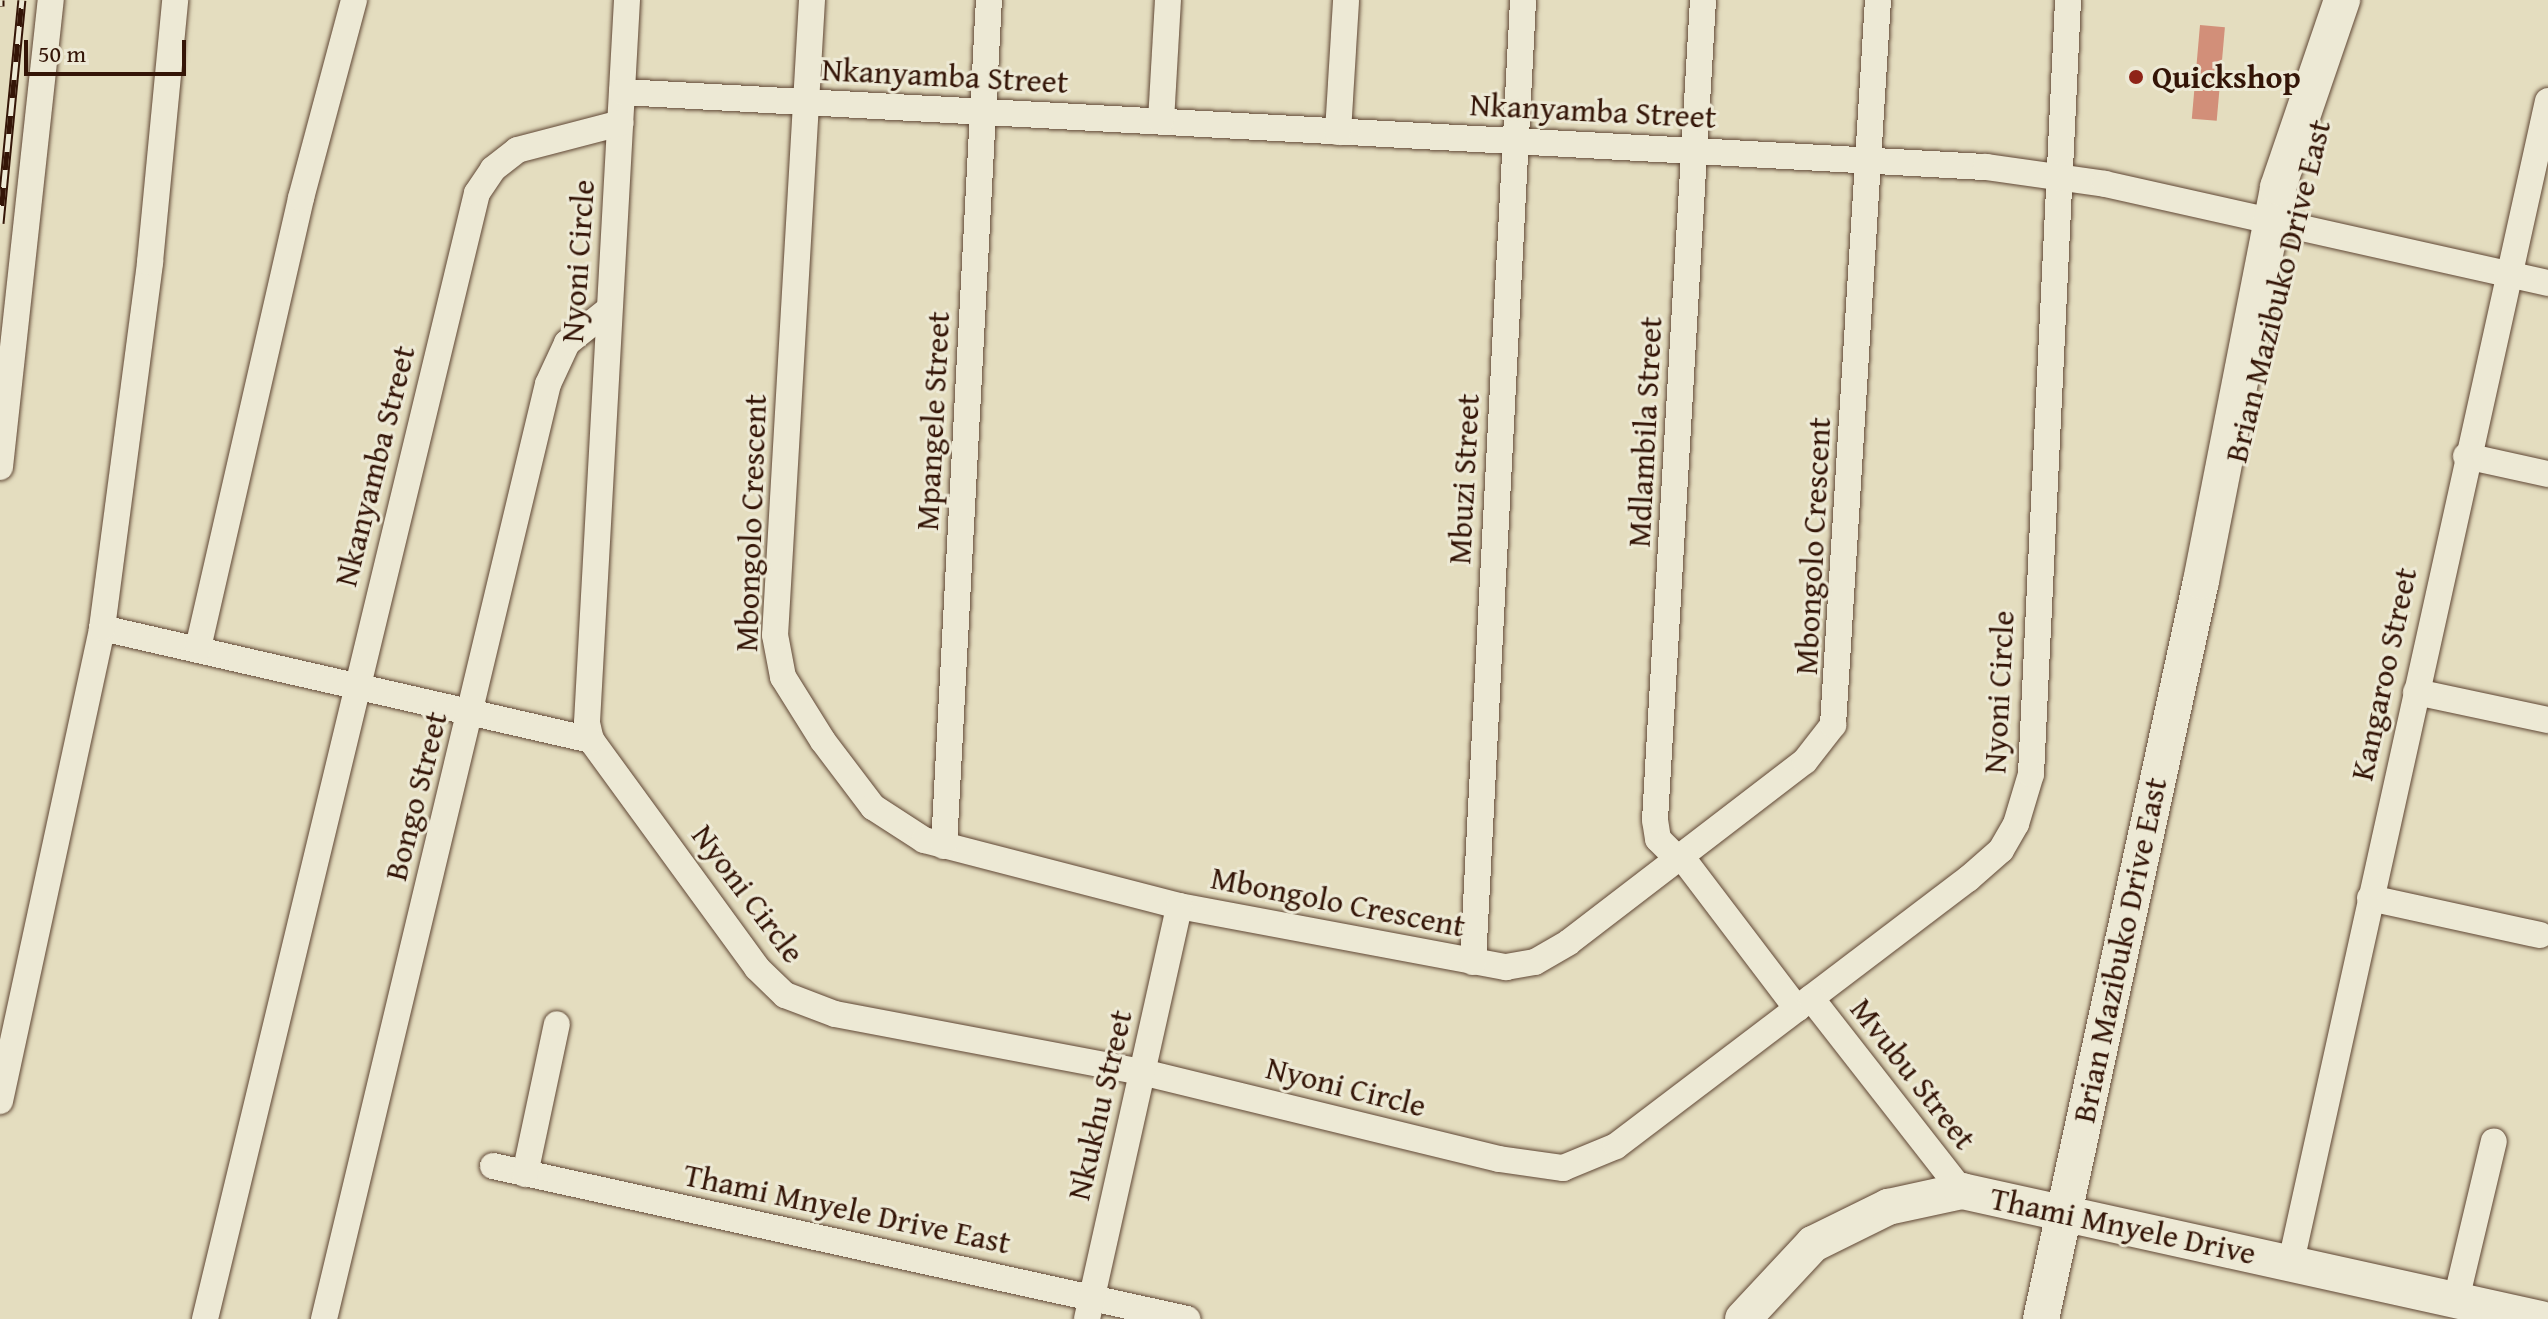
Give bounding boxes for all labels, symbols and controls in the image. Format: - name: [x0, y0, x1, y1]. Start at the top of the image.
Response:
- scale bar: [28, 24, 190, 74]
- text: 50 m: [38, 36, 86, 71]
- street label: Nkanyamba Street: [821, 50, 1069, 102]
- place label: Quickshop: [2152, 58, 2301, 96]
- marker: Quickshop: [2127, 68, 2145, 86]
- street label: Nkanyamba Street: [1469, 85, 1717, 137]
- street label: Brian Mazibuko Drive East: [2217, 116, 2339, 466]
- street label: Nyoni Circle: [553, 178, 603, 344]
- street label: Mpangele Street: [908, 310, 958, 532]
- street label: Mdlambila Street: [1620, 316, 1670, 548]
- street label: Nkanyamba Street: [327, 342, 423, 590]
- street label: Mbongolo Crescent: [727, 393, 775, 653]
- street label: Mbuzi Street: [1440, 393, 1488, 565]
- street label: Mbongolo Crescent: [1787, 416, 1839, 676]
- street label: Kangaroo Street: [2343, 564, 2425, 784]
- street label: Nyoni Circle: [1976, 609, 2022, 775]
- street label: Bongo Street: [376, 708, 456, 884]
- street label: Brian Mazibuko Drive East: [2065, 774, 2175, 1126]
- street label: Nyoni Circle: [684, 817, 812, 971]
- street label: Mbongolo Crescent: [1208, 859, 1468, 945]
- street label: Mvubu Street: [1842, 991, 1984, 1157]
- street label: Nkukhu Street: [1059, 1006, 1141, 1204]
- street label: Nyoni Circle: [1262, 1049, 1430, 1125]
- street label: Thami Mnyele Drive East: [680, 1156, 1014, 1262]
- street label: Thami Mnyele Drive: [1987, 1179, 2259, 1273]

